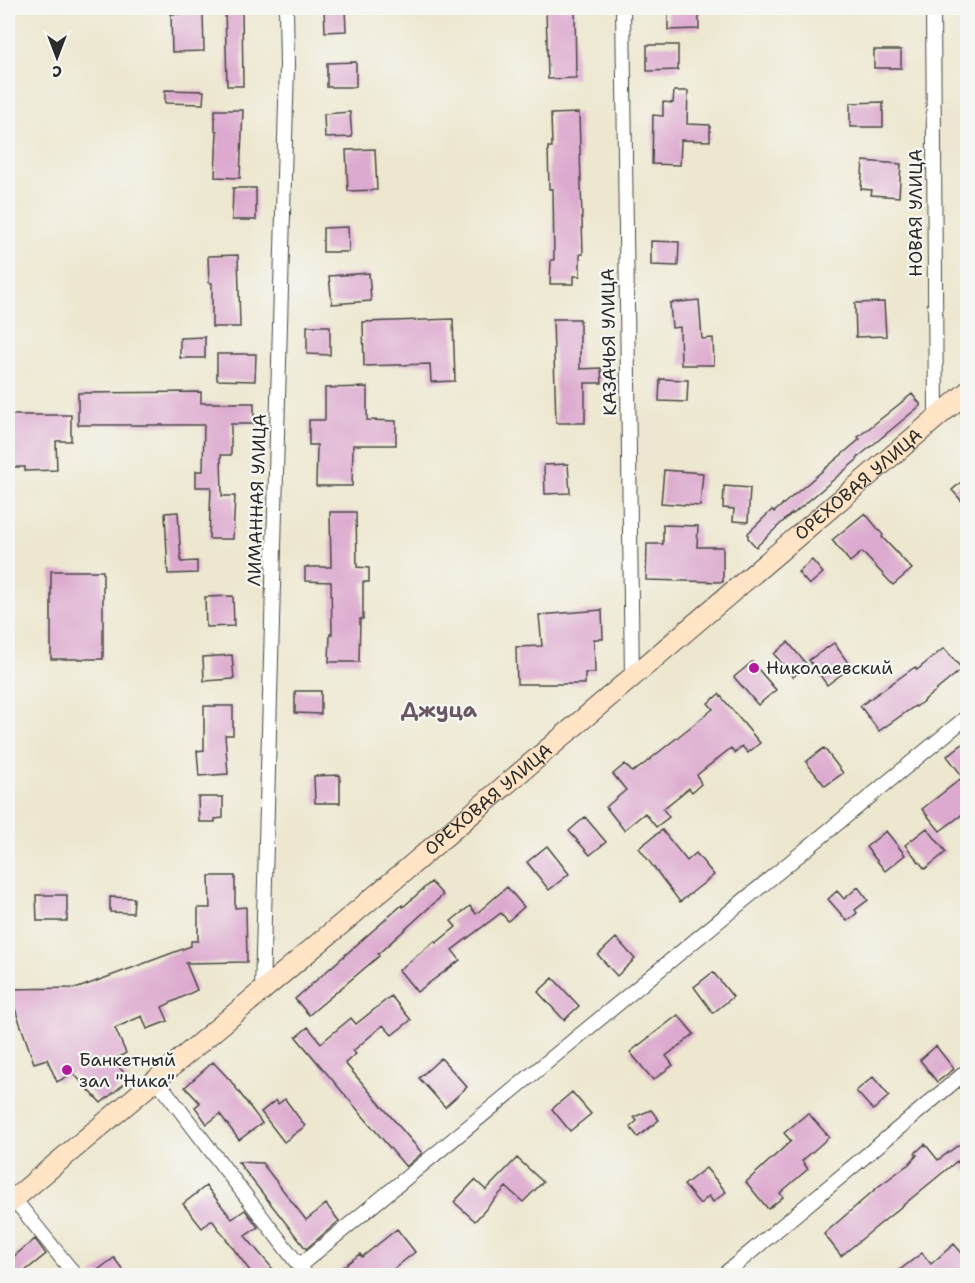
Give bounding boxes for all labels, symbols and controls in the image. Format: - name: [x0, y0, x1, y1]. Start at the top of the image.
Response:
- north arrow: [27, 27, 87, 87]
- text: С: [52, 61, 62, 82]
- street label: НОВАЯ УЛИЦА: [904, 149, 928, 277]
- street label: КАЗАЧЬЯ УЛИЦА: [596, 268, 622, 416]
- street label: ЛИМАННАЯ УЛИЦА: [242, 413, 272, 587]
- street label: ОРЕХОВАЯ УЛИЦА: [789, 423, 927, 546]
- place label: Николаевский: [766, 656, 893, 680]
- marker: Николаевский: [747, 661, 761, 675]
- district label: Джуца: [401, 696, 478, 724]
- street label: ОРЕХОВАЯ УЛИЦА: [419, 738, 557, 861]
- place label: Банкетный зал "Ника": [79, 1048, 176, 1093]
- marker: Банкетный зал "Ника": [60, 1063, 74, 1077]

